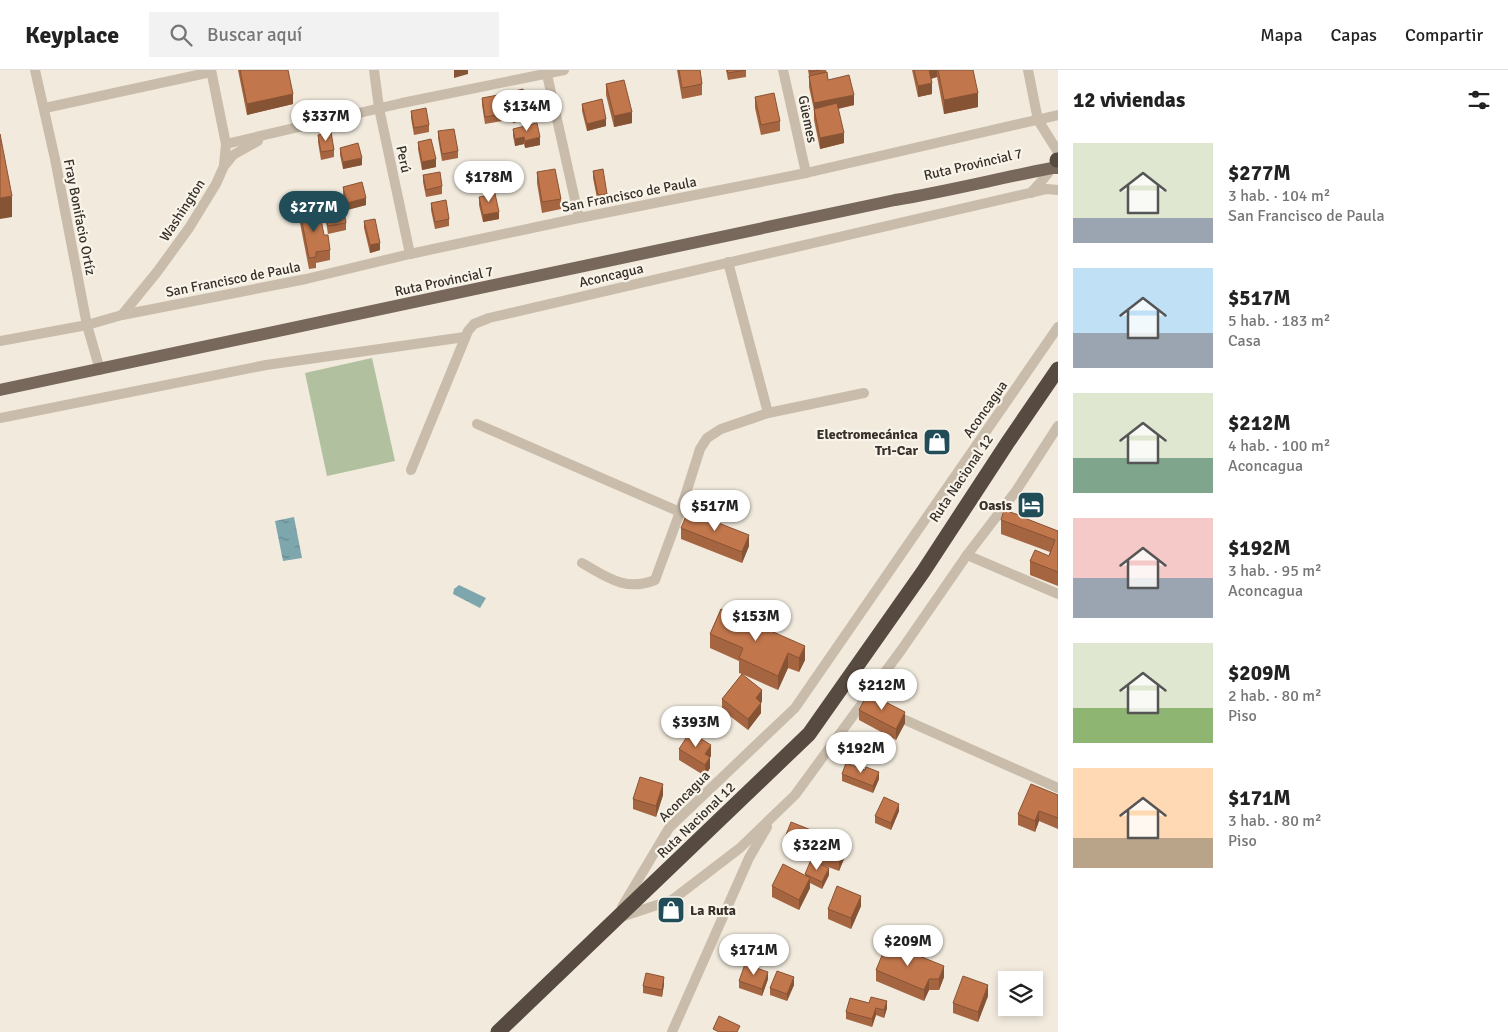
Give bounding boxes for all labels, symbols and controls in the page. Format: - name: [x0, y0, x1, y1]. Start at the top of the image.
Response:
- search box: [149, 12, 499, 57]
- text: Keyplace: [25, 20, 119, 50]
- icon: search: [167, 21, 195, 49]
- text: Buscar aquí: [207, 23, 302, 47]
- text: Mapa: [1260, 24, 1303, 46]
- text: Capas: [1331, 24, 1377, 46]
- text: Compartir: [1405, 24, 1483, 46]
- icon: filters: [1465, 86, 1493, 114]
- text: 12 viviendas: [1073, 87, 1185, 113]
- pin: $134M: [492, 90, 562, 132]
- street label: Güemes: [794, 94, 821, 144]
- text: $134M: [503, 96, 551, 116]
- pin: $337M: [291, 100, 361, 142]
- text: $337M: [302, 106, 350, 126]
- street label: Perú: [392, 144, 415, 174]
- street label: Ruta Provincial 7: [922, 145, 1024, 184]
- street label: Fray Bonifacio Ortíz: [60, 158, 99, 277]
- pin: $178M: [454, 160, 524, 203]
- text: $277M: [1228, 160, 1291, 186]
- icon: home: [1113, 163, 1173, 223]
- text: $178M: [465, 167, 513, 187]
- street label: San Francisco de Paula: [560, 173, 698, 216]
- street label: Washington: [156, 176, 209, 245]
- text: 3 hab. · 104 m²: [1228, 186, 1330, 206]
- pin: $277M: [279, 190, 349, 233]
- text: $277M: [290, 197, 338, 217]
- text: San Francisco de Paula: [1228, 206, 1385, 226]
- street label: San Francisco de Paula: [164, 258, 302, 301]
- street label: Aconcagua: [577, 260, 645, 291]
- street label: Ruta Provincial 7: [393, 263, 495, 300]
- text: $517M: [1228, 285, 1291, 311]
- icon: home: [1113, 288, 1173, 348]
- text: 5 hab. · 183 m²: [1228, 311, 1330, 331]
- text: Casa: [1228, 331, 1261, 351]
- street label: Aconcagua: [960, 378, 1011, 441]
- text: $212M: [1228, 410, 1291, 436]
- icon: home: [1113, 413, 1173, 473]
- place label: Electromecánica Tri-Car: [816, 426, 918, 459]
- shop icon: Electromecánica Tri-Car: [922, 427, 952, 457]
- street label: Ruta Nacional 12: [926, 431, 997, 525]
- text: 4 hab. · 100 m²: [1228, 436, 1330, 456]
- text: Aconcagua: [1228, 456, 1303, 476]
- pin: $517M: [680, 490, 750, 532]
- hotel icon: Oasis: [1016, 490, 1046, 520]
- text: $517M: [691, 496, 739, 516]
- place label: Oasis: [979, 497, 1012, 514]
- text: $192M: [1228, 535, 1291, 561]
- icon: home: [1113, 538, 1173, 598]
- text: 3 hab. · 95 m²: [1228, 561, 1322, 581]
- text: Aconcagua: [1228, 581, 1303, 601]
- pin: $153M: [721, 600, 791, 642]
- text: $153M: [732, 606, 780, 626]
- text: $209M: [1228, 660, 1291, 686]
- icon: home: [1113, 663, 1173, 723]
- pin: $212M: [847, 668, 917, 711]
- text: $212M: [858, 675, 906, 695]
- text: 2 hab. · 80 m²: [1228, 686, 1322, 706]
- pin: $393M: [661, 706, 731, 748]
- text: Piso: [1228, 706, 1257, 726]
- text: $393M: [672, 712, 720, 732]
- pin: $192M: [826, 732, 896, 774]
- text: $192M: [837, 738, 885, 758]
- street label: Aconcagua: [655, 767, 714, 826]
- street label: Ruta Nacional 12: [654, 779, 739, 862]
- text: $171M: [1228, 785, 1291, 811]
- icon: home: [1113, 788, 1173, 848]
- text: 3 hab. · 80 m²: [1228, 811, 1322, 831]
- pin: $322M: [782, 828, 852, 871]
- text: Piso: [1228, 831, 1257, 851]
- text: $322M: [793, 835, 841, 855]
- shop icon: La Ruta: [656, 895, 686, 925]
- place label: La Ruta: [690, 902, 736, 919]
- pin: $209M: [873, 924, 943, 967]
- text: $209M: [884, 931, 932, 951]
- pin: $171M: [719, 934, 789, 976]
- text: $171M: [730, 940, 778, 960]
- map controls: [998, 971, 1043, 1016]
- button: layers: [998, 971, 1043, 1016]

